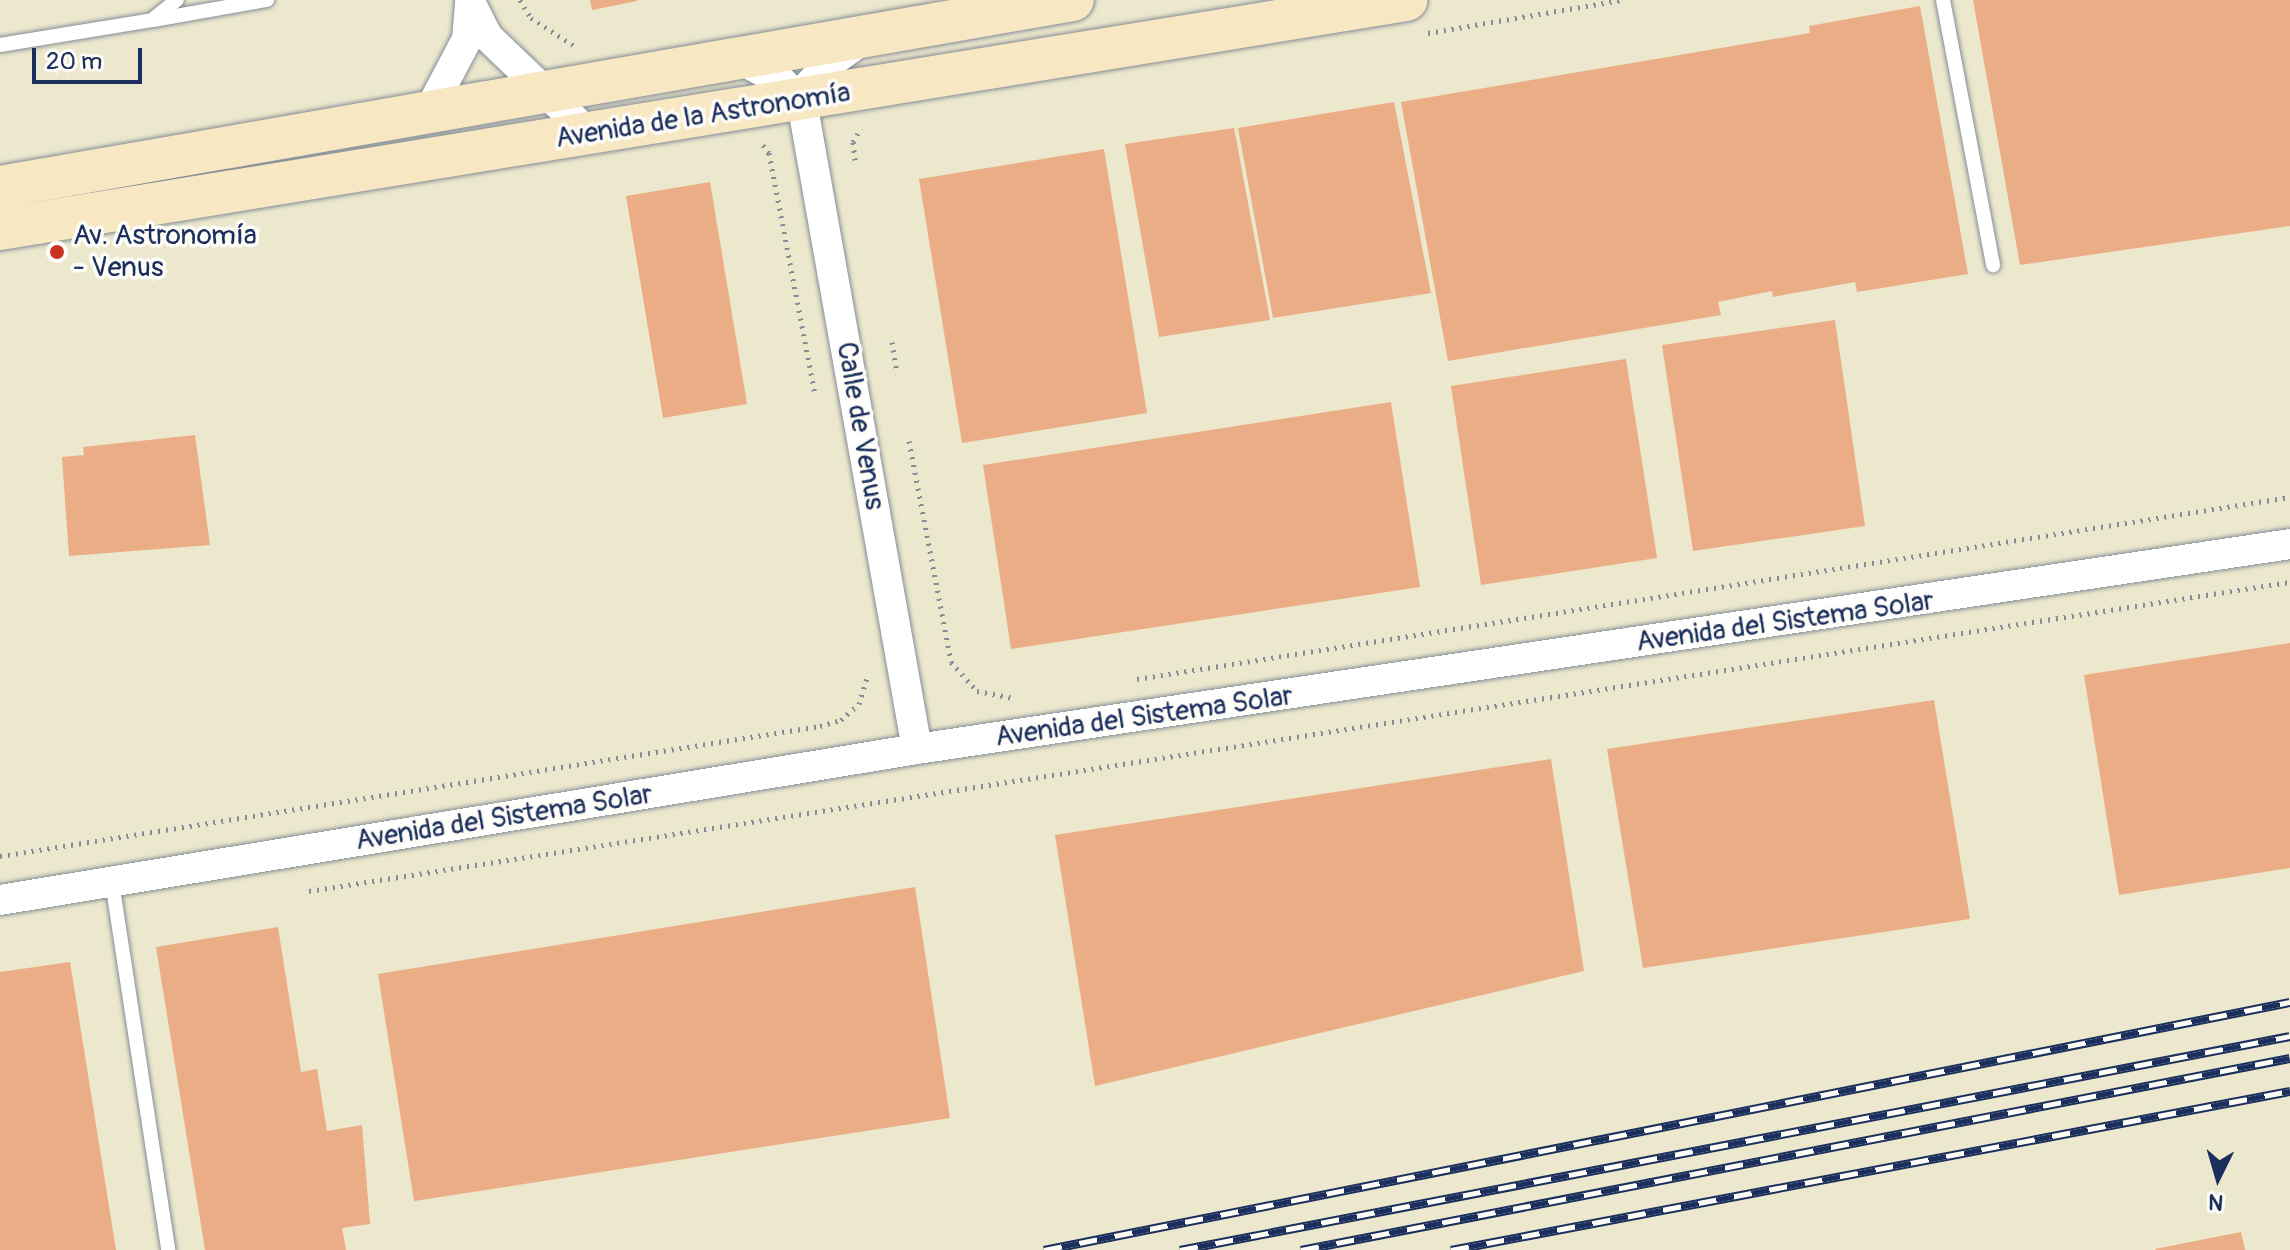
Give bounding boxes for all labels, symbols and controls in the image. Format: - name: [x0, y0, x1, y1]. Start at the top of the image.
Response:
- scale bar: [36, 32, 146, 82]
- text: 20 m: [46, 47, 102, 76]
- street label: Avenida de la Astronomía: [553, 76, 853, 156]
- place label: Av. Astronomía - Venus: [73, 219, 257, 285]
- marker: Av. Astronomía - Venus: [48, 243, 66, 261]
- street label: Calle de Venus: [829, 339, 891, 513]
- street label: Avenida del Sistema Solar: [1634, 584, 1936, 660]
- street label: Avenida del Sistema Solar: [993, 679, 1295, 755]
- street label: Avenida del Sistema Solar: [353, 778, 655, 858]
- north arrow: [2178, 1138, 2258, 1218]
- text: N: [2207, 1187, 2225, 1217]

